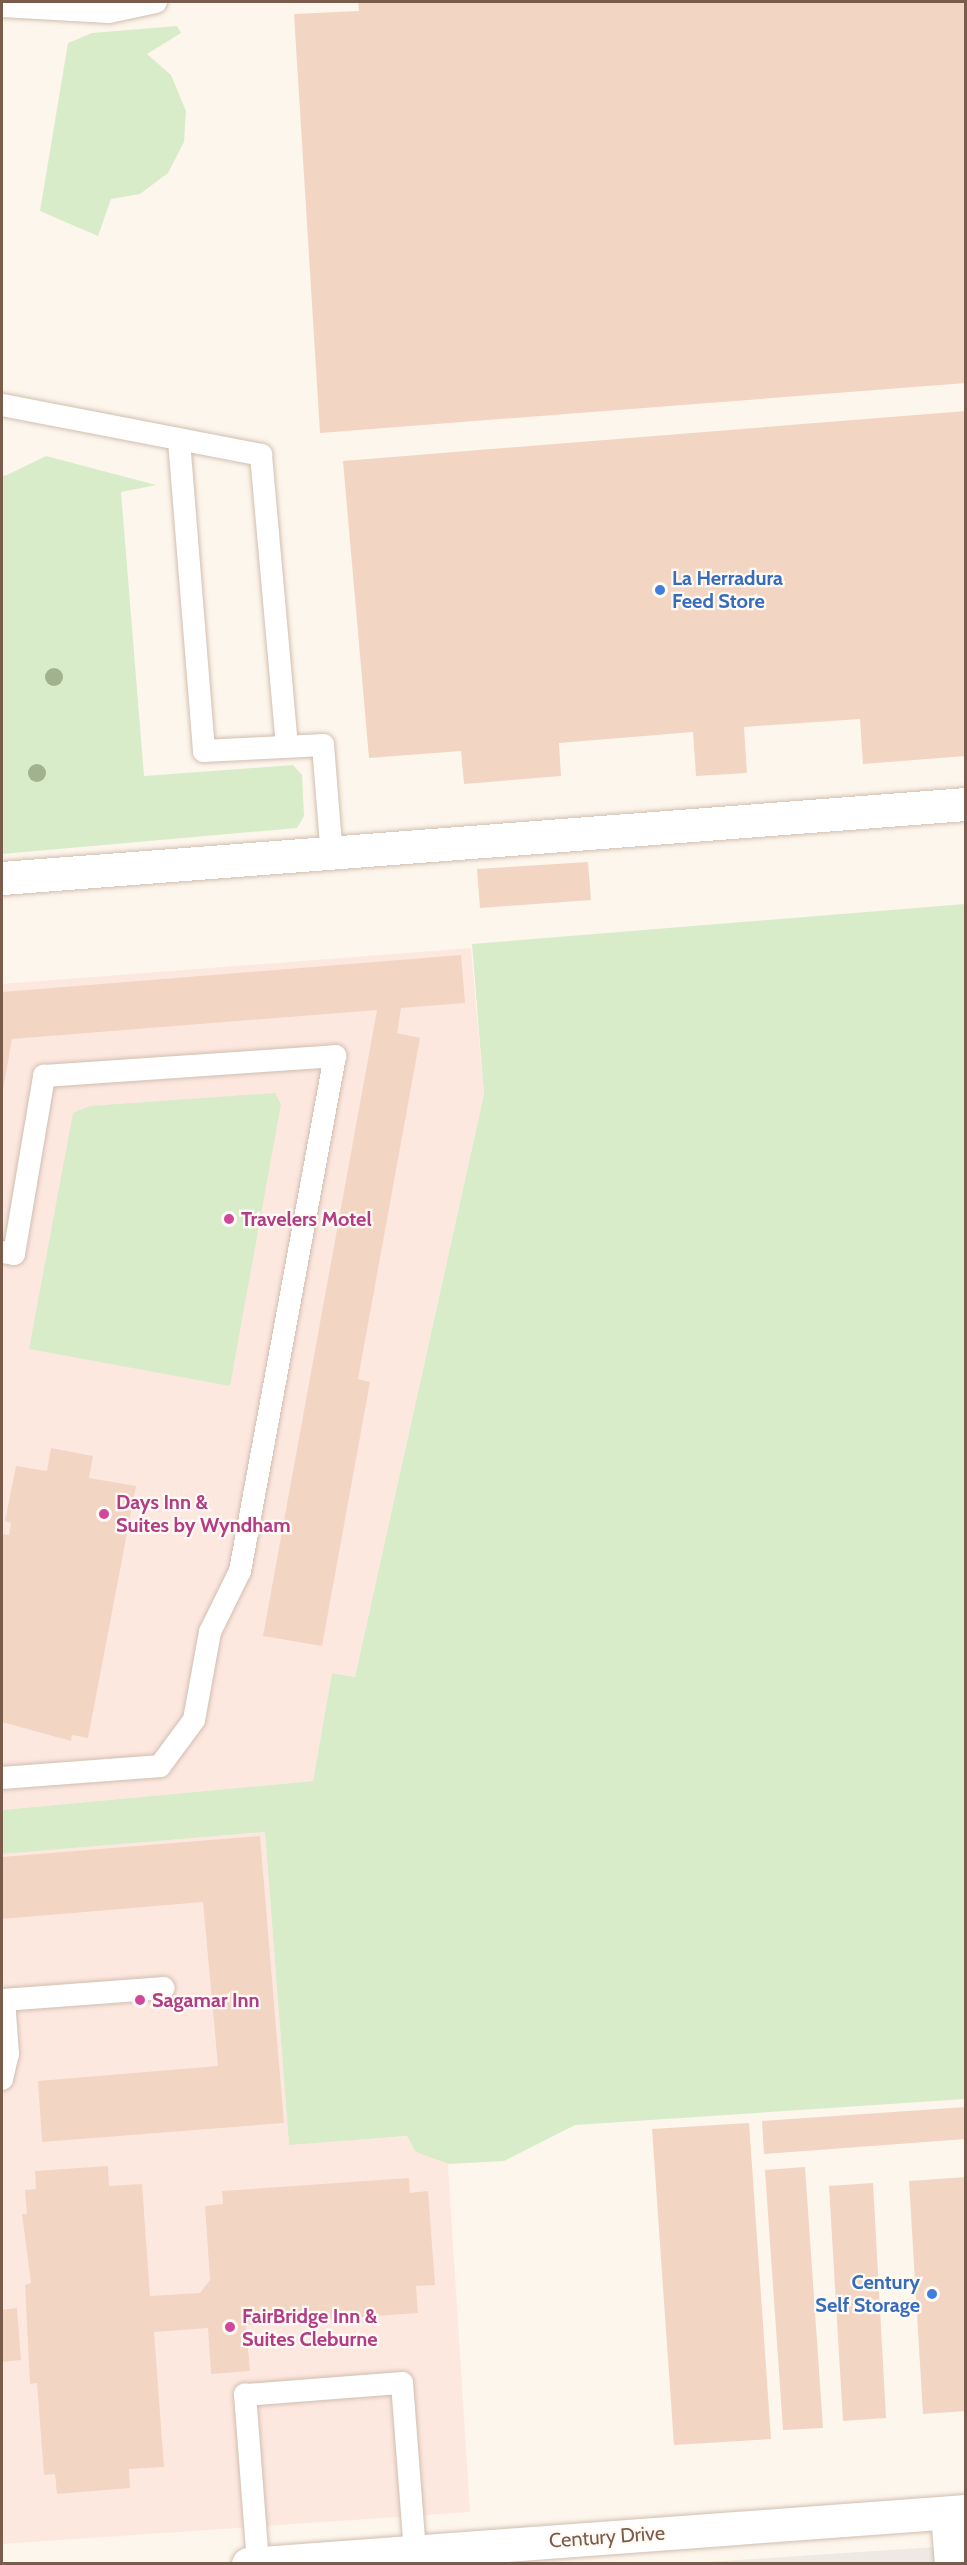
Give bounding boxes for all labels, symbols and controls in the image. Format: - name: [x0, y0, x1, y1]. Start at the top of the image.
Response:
- place label: La Herradura Feed Store: [672, 566, 783, 613]
- marker: La Herradura Feed Store: [653, 583, 667, 597]
- place label: Travelers Motel: [241, 1207, 372, 1231]
- marker: Travelers Motel: [222, 1212, 236, 1226]
- place label: Days Inn & Suites by Wyndham: [116, 1490, 291, 1537]
- marker: Days Inn & Suites by Wyndham: [97, 1507, 111, 1521]
- place label: Sagamar Inn: [152, 1988, 260, 2012]
- marker: Sagamar Inn: [133, 1993, 147, 2007]
- place label: Century Self Storage: [815, 2270, 920, 2317]
- marker: Century Self Storage: [925, 2287, 939, 2301]
- place label: FairBridge Inn & Suites Cleburne: [242, 2304, 377, 2351]
- marker: FairBridge Inn & Suites Cleburne: [223, 2320, 237, 2334]
- street label: Century Drive: [548, 2521, 666, 2553]

